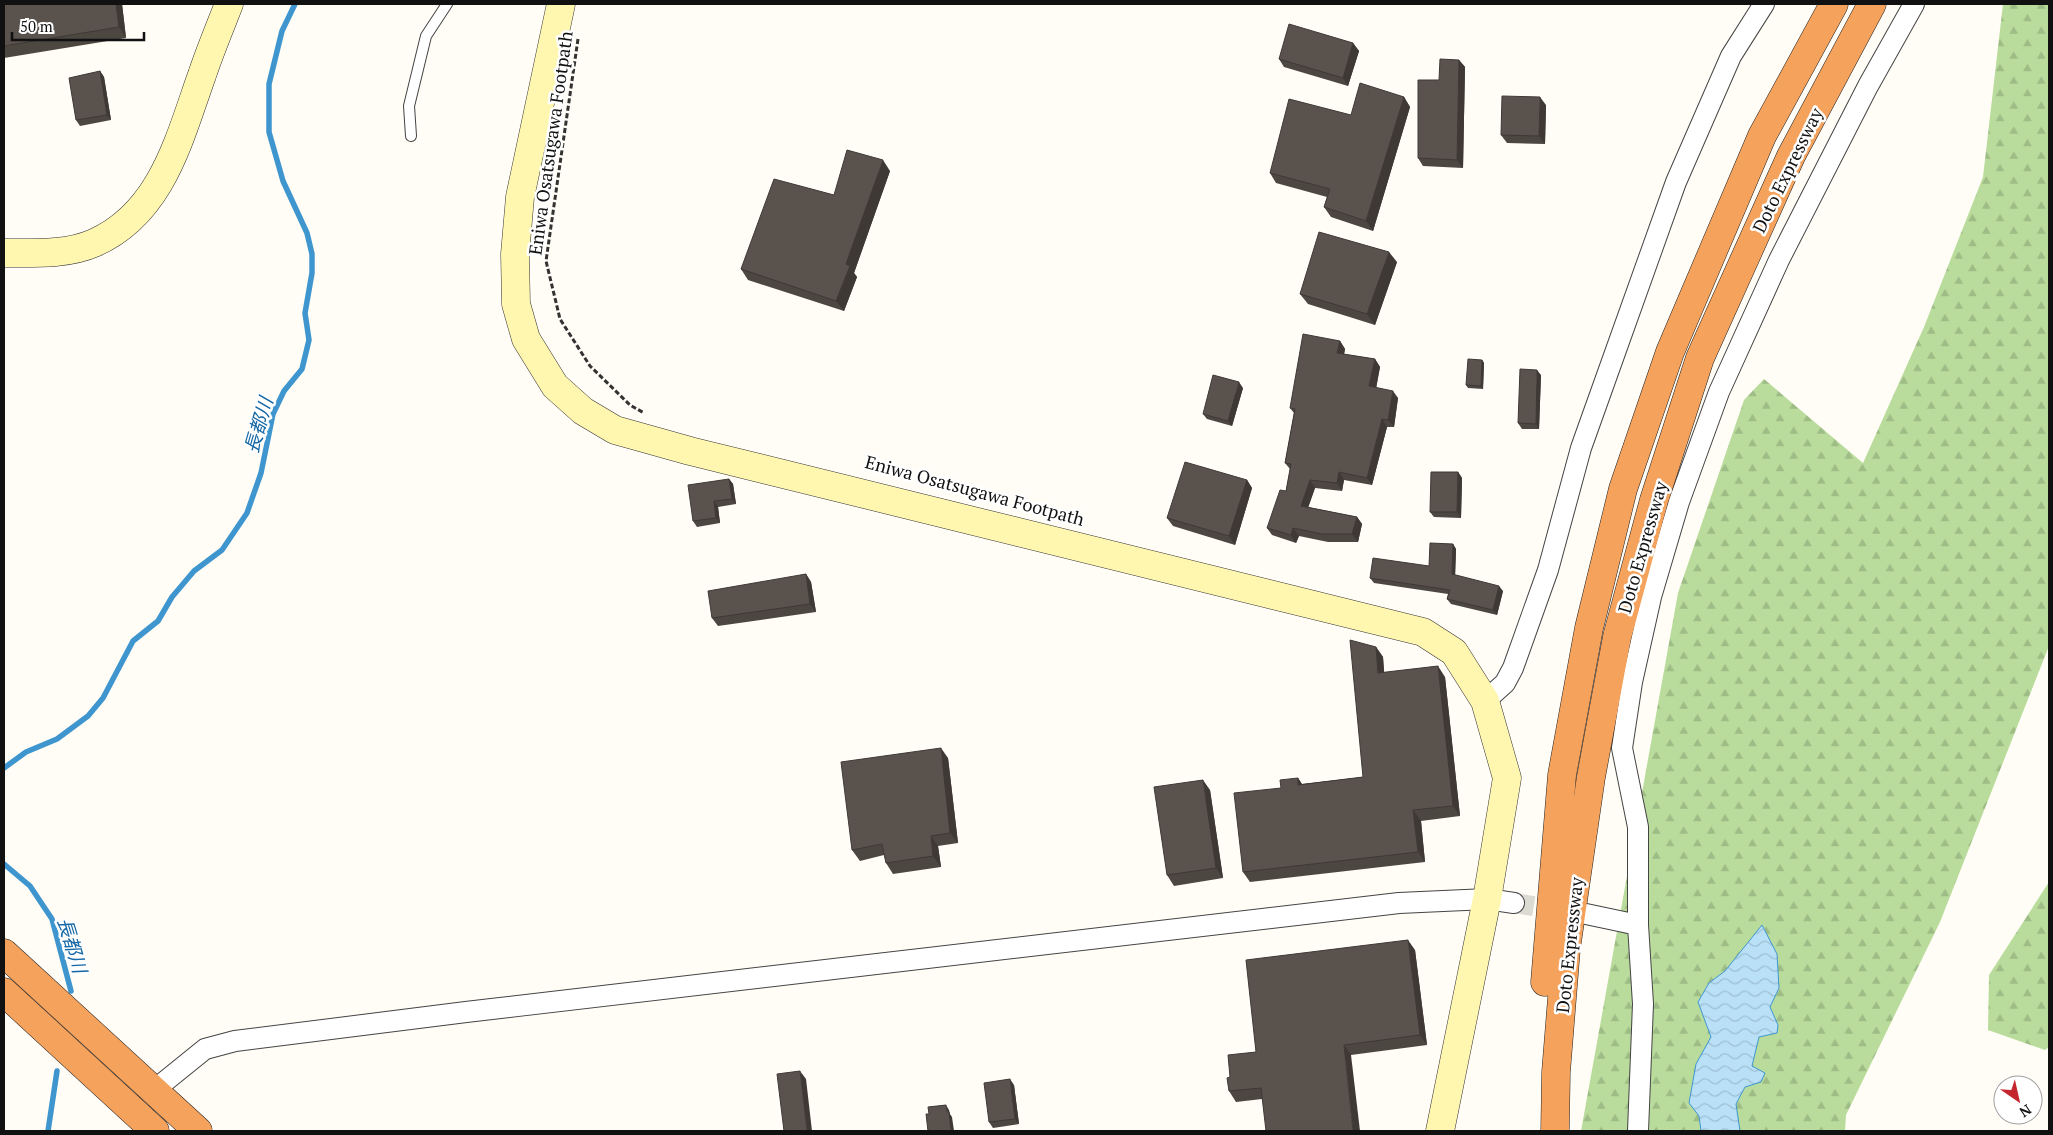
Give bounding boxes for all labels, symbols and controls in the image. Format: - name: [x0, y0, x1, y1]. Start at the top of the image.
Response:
- scale bar: [12, 10, 145, 42]
- text: 50 m: [20, 16, 53, 36]
- street label: Eniwa Osatsugawa Footpath: [522, 29, 578, 257]
- street label: Doto Expressway: [1746, 103, 1828, 237]
- water label: 長都川: [238, 392, 278, 456]
- street label: Eniwa Osatsugawa Footpath: [863, 449, 1088, 531]
- street label: Doto Expressway: [1612, 477, 1673, 616]
- street label: Doto Expressway: [1550, 875, 1588, 1014]
- water label: 長都川: [53, 914, 94, 978]
- north arrow: [1993, 1075, 2043, 1125]
- text: N: [2016, 1100, 2035, 1122]

